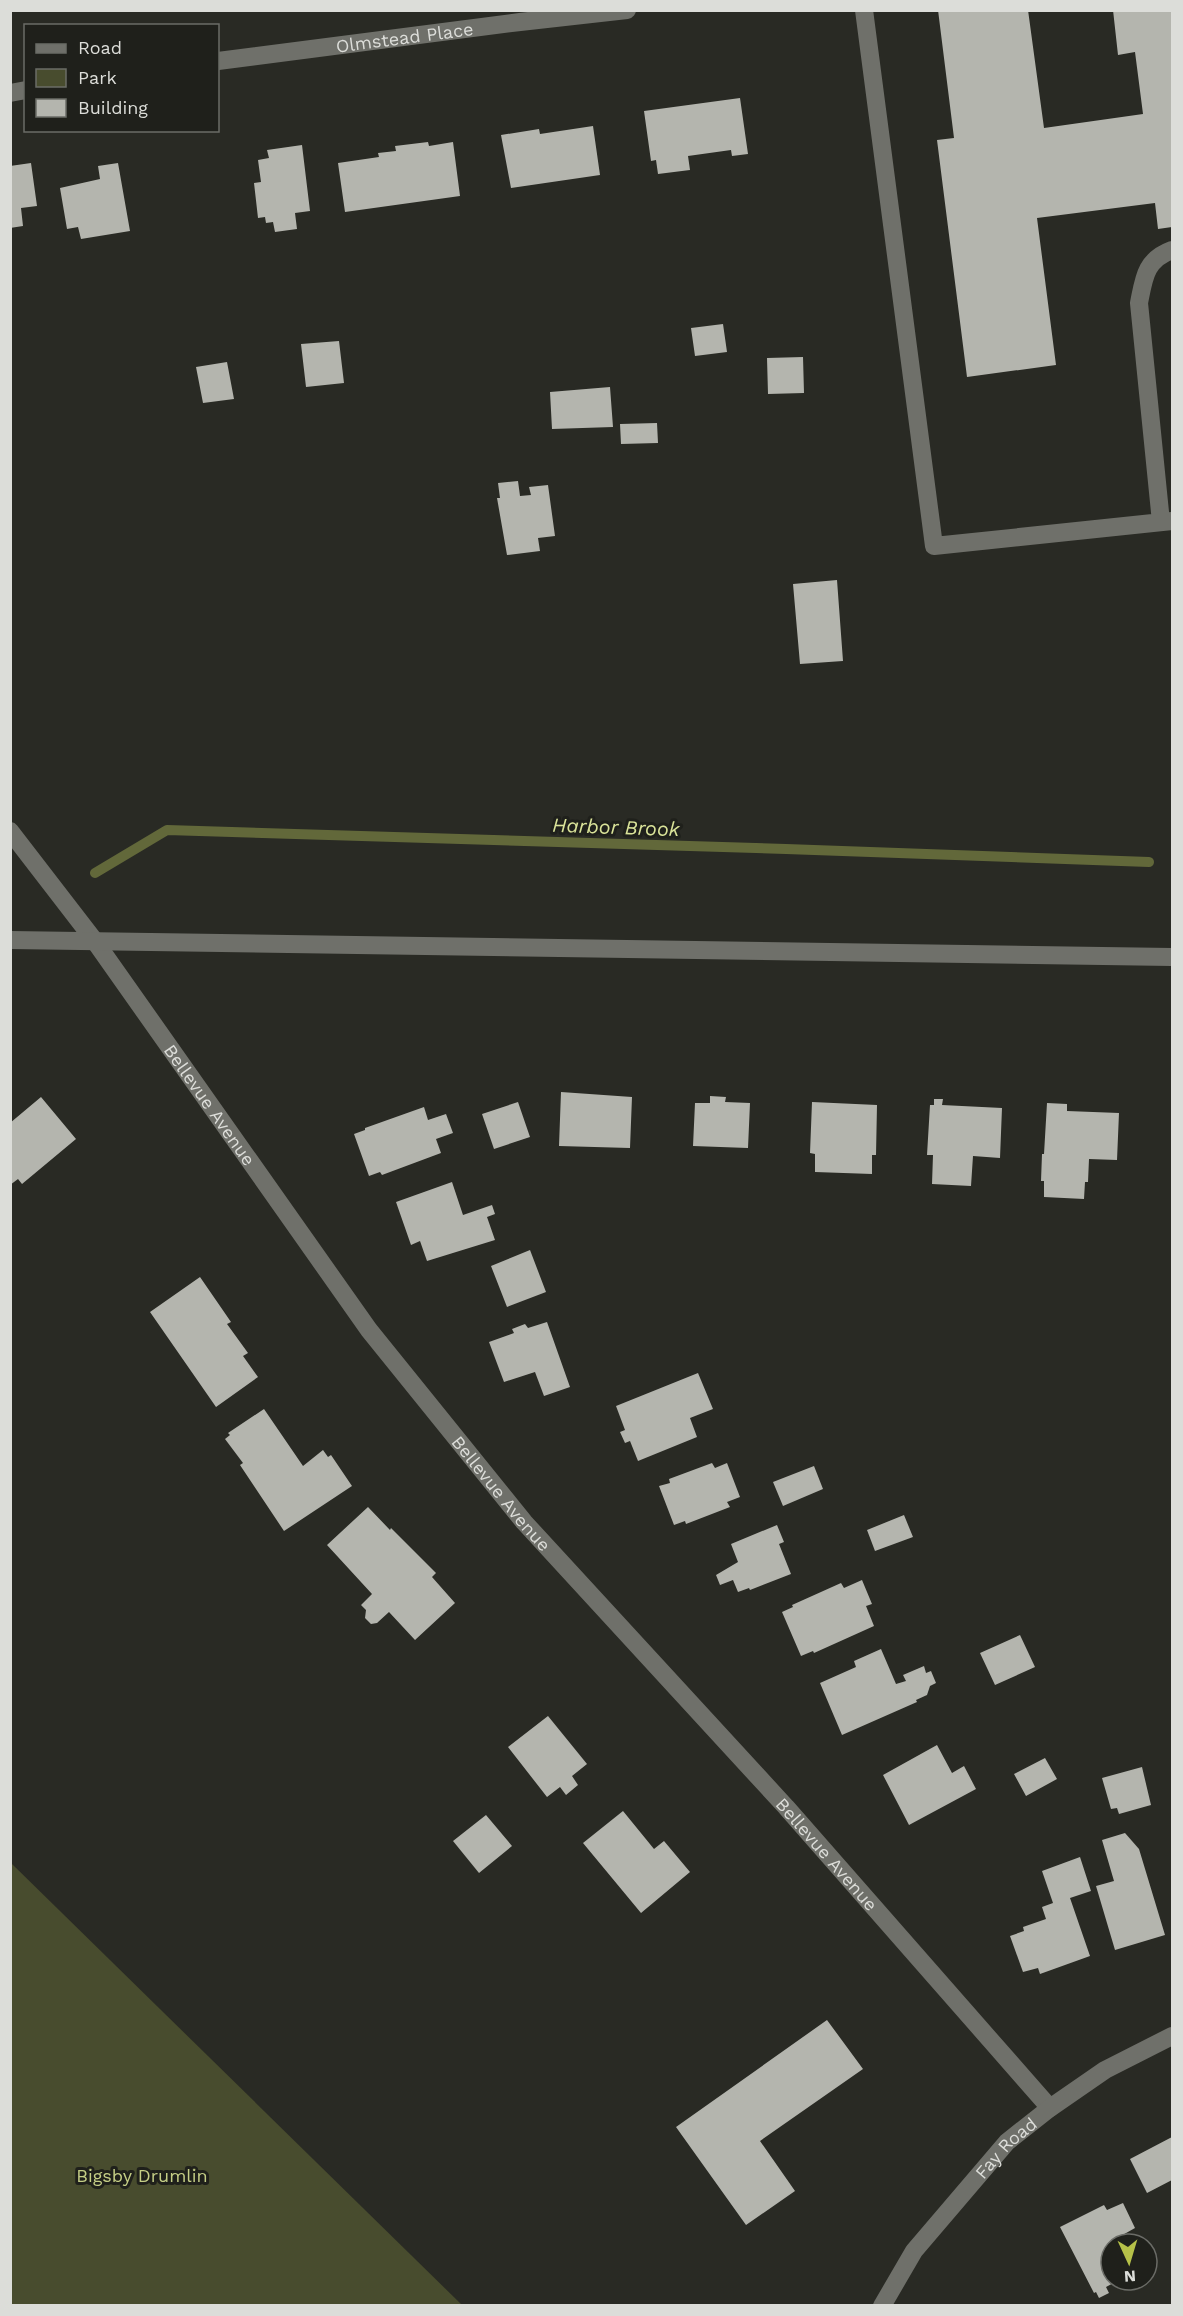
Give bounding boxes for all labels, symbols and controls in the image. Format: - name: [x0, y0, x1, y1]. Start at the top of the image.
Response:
- street label: Olmstead Place: [334, 18, 474, 56]
- legend: [24, 24, 219, 132]
- text: Road: [78, 37, 122, 58]
- text: Park: [78, 67, 117, 88]
- text: Building: [78, 97, 148, 118]
- water label: Harbor Brook: [552, 813, 681, 841]
- street label: Bellevue Avenue: [160, 1040, 260, 1169]
- street label: Bellevue Avenue: [448, 1431, 555, 1555]
- street label: Bellevue Avenue: [772, 1793, 882, 1915]
- street label: Fay Road: [970, 2112, 1041, 2182]
- park label: Bigsby Drumlin: [76, 2165, 208, 2186]
- north arrow: [1099, 2232, 1159, 2292]
- text: N: [1123, 2267, 1137, 2286]

